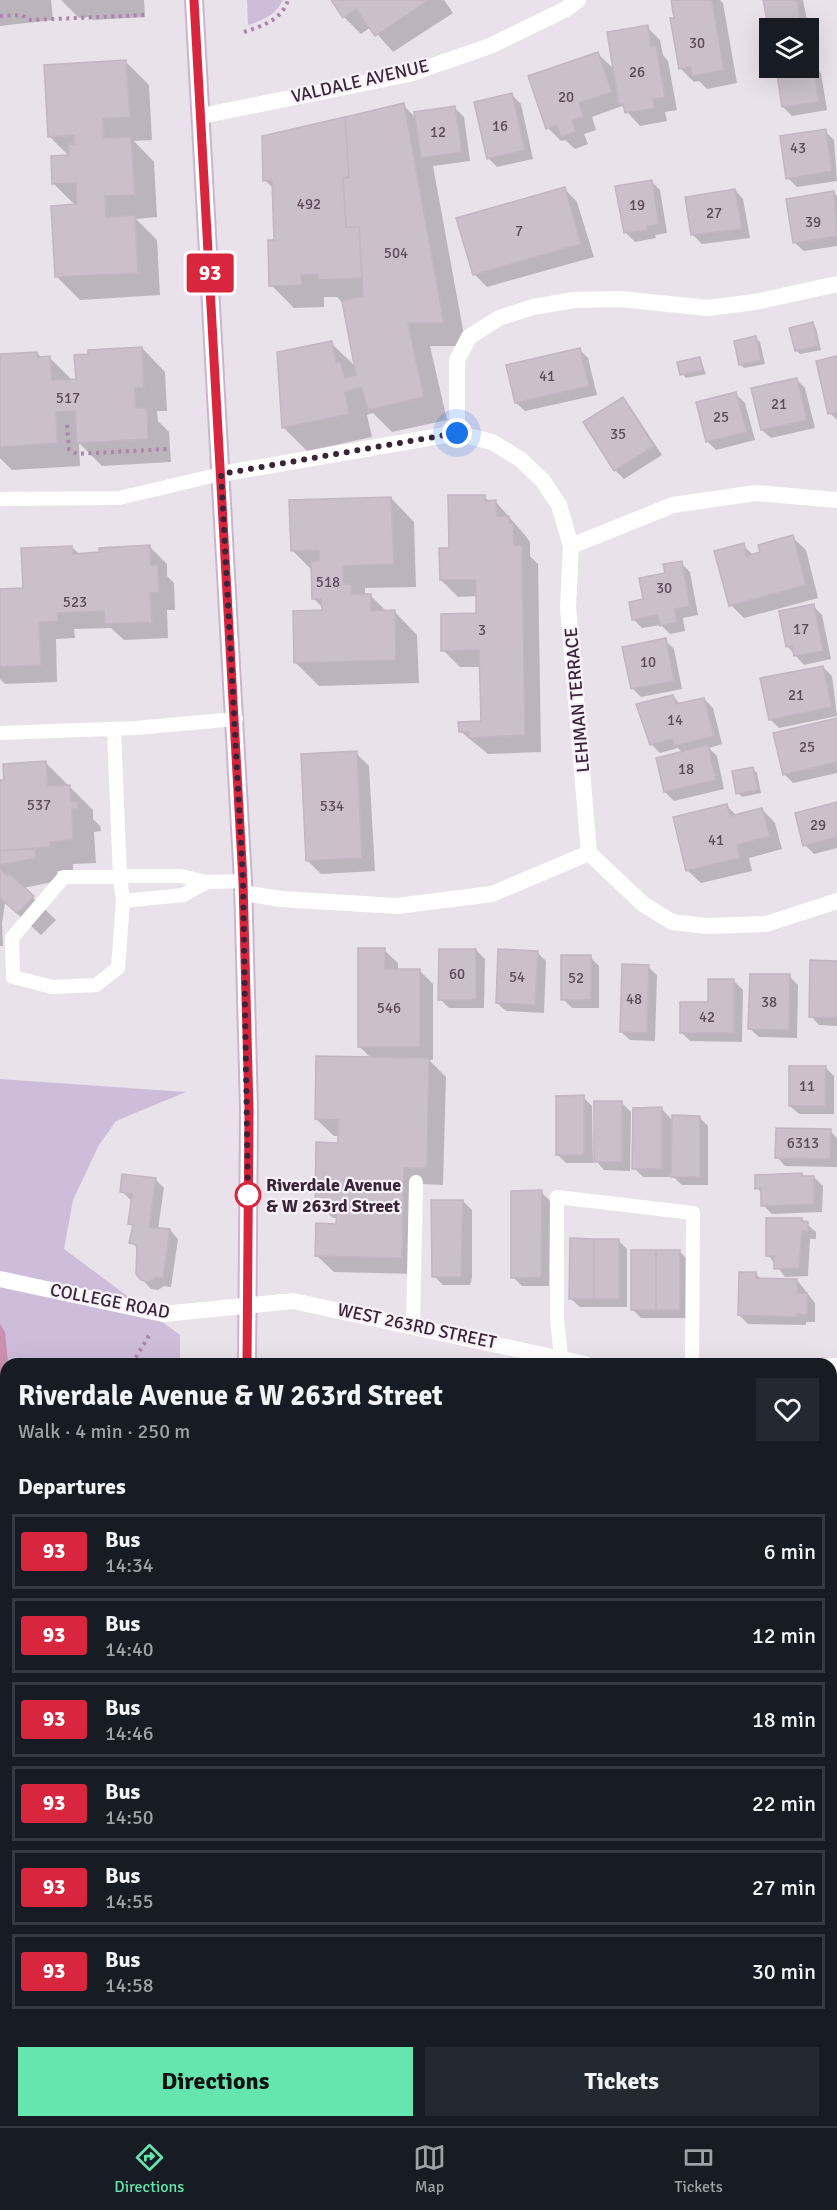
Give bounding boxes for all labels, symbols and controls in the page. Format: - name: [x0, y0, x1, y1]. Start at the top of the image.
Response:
- map controls: [759, 18, 819, 78]
- button: layers: [759, 18, 819, 78]
- house number: 30: [689, 34, 705, 52]
- street label: VALDALE AVENUE: [289, 54, 431, 108]
- house number: 26: [629, 63, 645, 81]
- house number: 20: [558, 88, 574, 106]
- house number: 16: [492, 117, 508, 135]
- house number: 12: [430, 123, 446, 141]
- house number: 43: [790, 139, 806, 157]
- house number: 492: [297, 195, 321, 213]
- house number: 19: [629, 196, 645, 214]
- house number: 27: [706, 204, 722, 222]
- house number: 39: [805, 213, 821, 231]
- house number: 7: [515, 222, 523, 240]
- house number: 504: [384, 244, 408, 262]
- line badge: 93: [183, 254, 237, 292]
- text: 93: [199, 260, 221, 286]
- house number: 41: [539, 367, 555, 385]
- house number: 517: [56, 389, 80, 407]
- house number: 21: [771, 395, 787, 413]
- house number: 25: [713, 408, 729, 426]
- your location: [442, 418, 472, 448]
- house number: 35: [610, 425, 626, 443]
- house number: 518: [316, 573, 340, 591]
- house number: 30: [656, 579, 672, 597]
- house number: 523: [63, 593, 87, 611]
- house number: 17: [793, 620, 809, 638]
- house number: 3: [478, 621, 486, 639]
- street label: LEHMAN TERRACE: [560, 626, 594, 774]
- house number: 10: [640, 653, 656, 671]
- house number: 21: [788, 686, 804, 704]
- house number: 14: [667, 711, 683, 729]
- house number: 25: [799, 738, 815, 756]
- house number: 18: [678, 760, 694, 778]
- house number: 537: [27, 796, 51, 814]
- house number: 534: [320, 797, 344, 815]
- house number: 29: [810, 816, 826, 834]
- house number: 41: [708, 831, 724, 849]
- house number: 60: [449, 965, 465, 983]
- house number: 54: [509, 968, 525, 986]
- house number: 52: [568, 969, 584, 987]
- house number: 48: [626, 990, 642, 1008]
- house number: 38: [761, 993, 777, 1011]
- house number: 546: [377, 999, 401, 1017]
- house number: 42: [699, 1008, 715, 1026]
- house number: 11: [799, 1077, 815, 1095]
- house number: 6313: [787, 1134, 819, 1152]
- place label: Riverdale Avenue & W 263rd Street: [266, 1174, 401, 1217]
- marker: Riverdale Avenue & W 263rd Street: [235, 1182, 261, 1208]
- street label: COLLEGE ROAD: [48, 1279, 172, 1323]
- street label: WEST 263RD STREET: [336, 1298, 499, 1354]
- button: heart: [756, 1378, 819, 1441]
- text: Riverdale Avenue & W 263rd Street: [18, 1379, 443, 1413]
- text: Walk · 4 min · 250 m: [18, 1419, 190, 1444]
- text: Departures: [18, 1473, 126, 1500]
- text: Bus: [105, 1526, 140, 1553]
- text: 93: [43, 1538, 65, 1564]
- text: 6 min: [764, 1538, 816, 1565]
- text: 14:34: [105, 1553, 154, 1578]
- text: Bus: [105, 1610, 140, 1637]
- text: 93: [43, 1622, 65, 1648]
- text: 12 min: [752, 1622, 816, 1649]
- text: 14:40: [105, 1637, 154, 1662]
- text: Bus: [105, 1694, 140, 1721]
- text: 93: [43, 1706, 65, 1732]
- text: 18 min: [752, 1706, 816, 1733]
- text: 14:46: [105, 1721, 154, 1746]
- text: Bus: [105, 1778, 140, 1805]
- text: 93: [43, 1790, 65, 1816]
- text: 22 min: [752, 1790, 816, 1817]
- text: 14:50: [105, 1805, 154, 1830]
- text: Bus: [105, 1862, 140, 1889]
- text: 93: [43, 1874, 65, 1900]
- text: 27 min: [752, 1874, 816, 1901]
- text: 14:55: [105, 1889, 154, 1914]
- text: Bus: [105, 1946, 140, 1973]
- text: 93: [43, 1958, 65, 1984]
- text: 30 min: [752, 1958, 816, 1985]
- text: 14:58: [105, 1973, 154, 1998]
- button: Directions: [18, 2047, 413, 2116]
- button: Tickets: [425, 2047, 819, 2116]
- tab: Directions: [114, 2141, 184, 2197]
- tab: Map: [413, 2141, 446, 2197]
- tab: Tickets: [675, 2141, 723, 2197]

